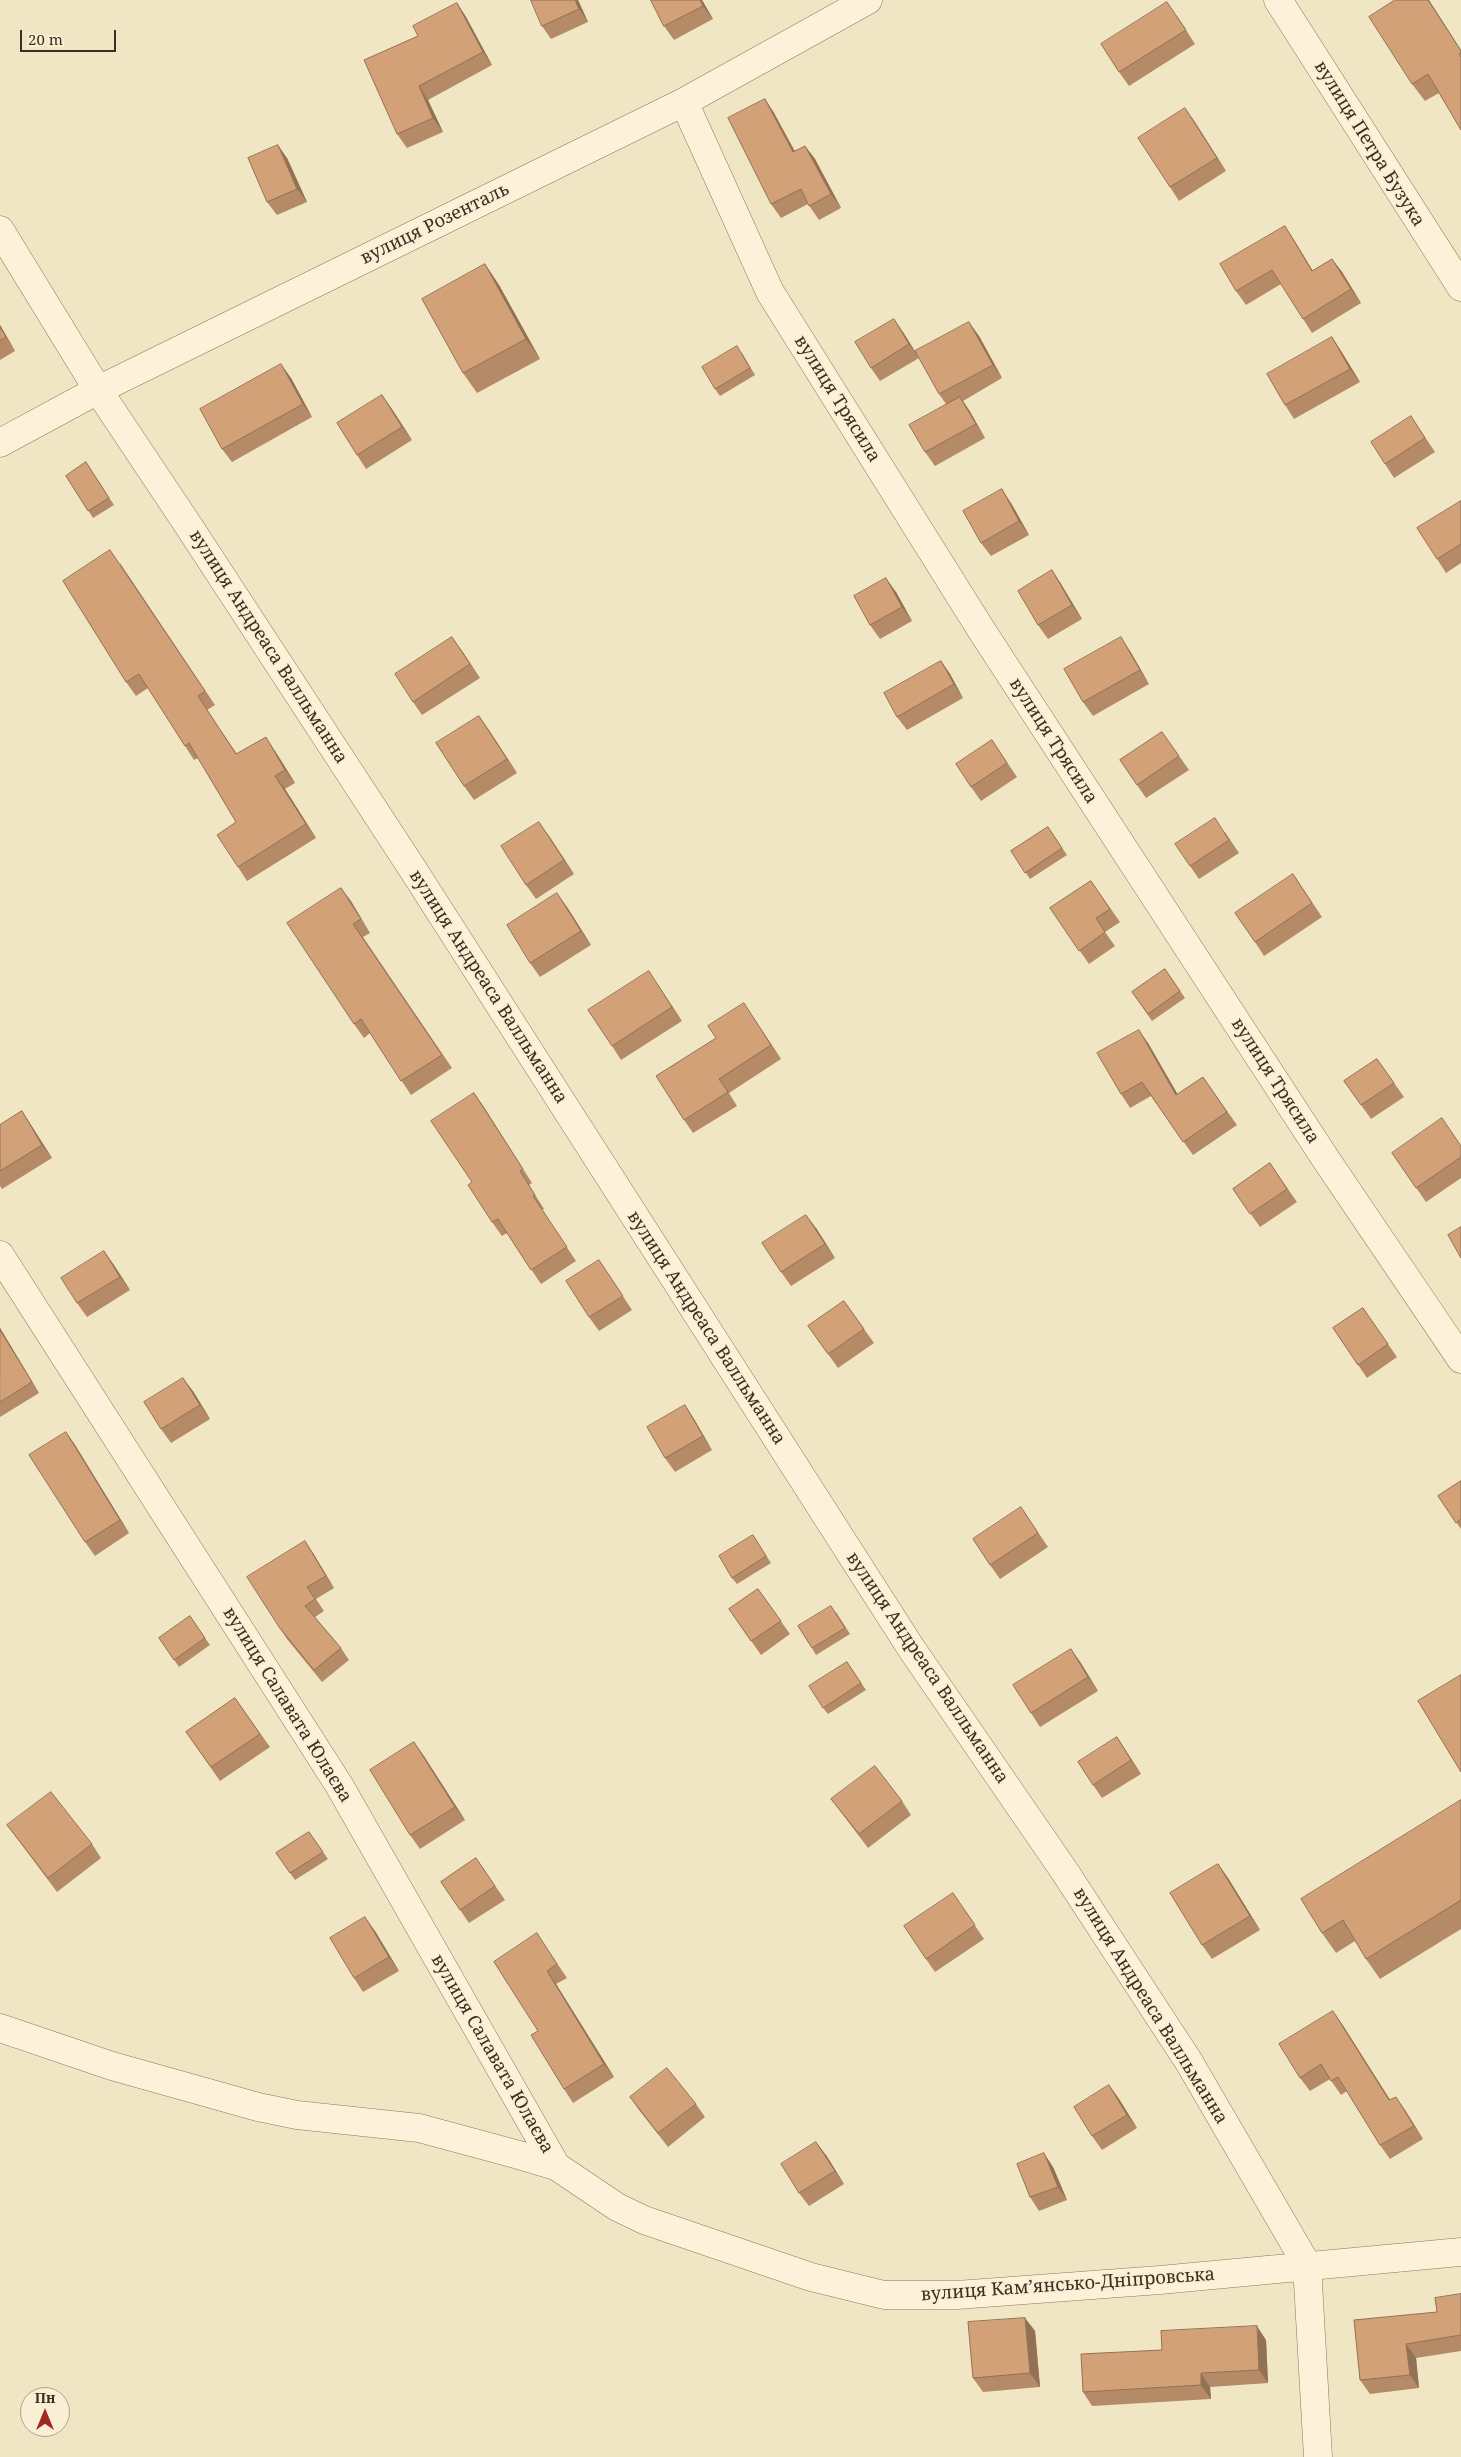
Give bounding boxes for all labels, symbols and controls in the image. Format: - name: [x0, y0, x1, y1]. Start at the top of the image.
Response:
- scale bar: [22, 20, 119, 52]
- text: 20 m: [28, 29, 63, 49]
- street label: вулиця Петра Бузука: [1309, 57, 1429, 231]
- street label: вулиця Розенталь: [357, 179, 513, 269]
- street label: вулиця Трясила: [789, 332, 885, 466]
- street label: вулиця Андреаса Валльманна: [184, 526, 352, 768]
- street label: вулиця Трясила: [1004, 674, 1102, 808]
- street label: вулиця Андреаса Валльманна: [404, 866, 572, 1108]
- street label: вулиця Трясила: [1226, 1014, 1324, 1148]
- street label: вулиця Андреаса Валльманна: [622, 1207, 790, 1449]
- street label: вулиця Андреаса Валльманна: [841, 1548, 1013, 1788]
- street label: вулиця Салавата Юлаєва: [218, 1603, 356, 1807]
- street label: вулиця Андреаса Валльманна: [1068, 1884, 1232, 2128]
- street label: вулиця Салавата Юлаєва: [426, 1951, 558, 2157]
- street label: вулиця Кам’янсько-Дніпровська: [920, 2264, 1216, 2306]
- north arrow: [20, 2387, 70, 2437]
- text: Пн: [35, 2388, 55, 2407]

